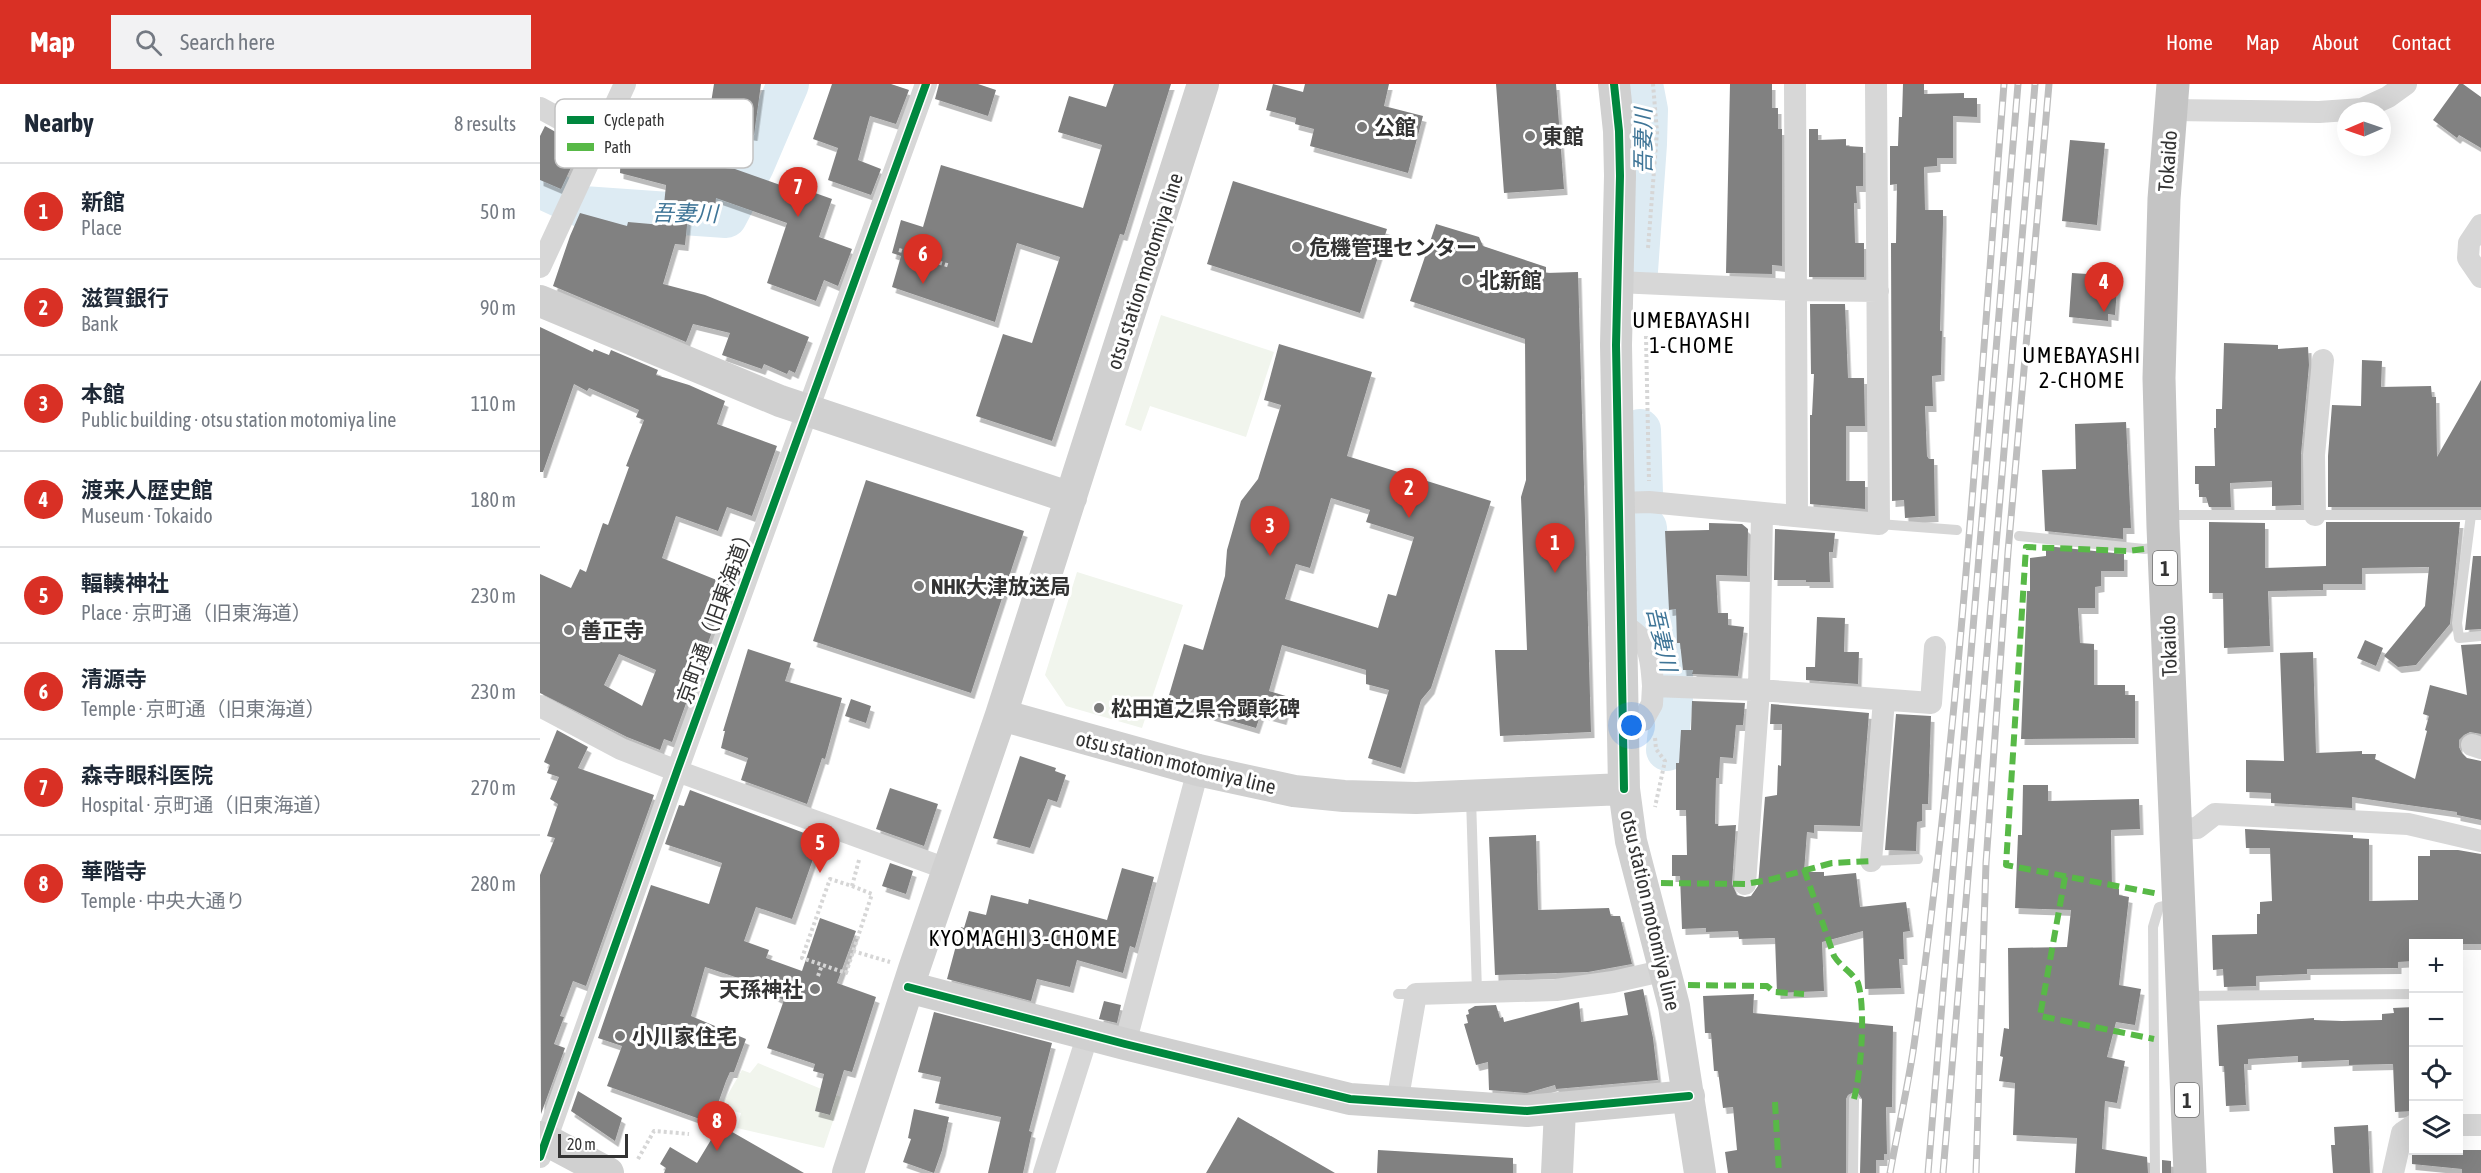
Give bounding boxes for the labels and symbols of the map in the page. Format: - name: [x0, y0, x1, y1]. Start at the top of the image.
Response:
- legend: [555, 99, 753, 168]
- north arrow: [2337, 102, 2391, 156]
- water label: 吾妻川: [1630, 106, 1656, 174]
- text: Cycle path: [604, 111, 664, 130]
- place label: 公館: [1374, 115, 1416, 139]
- marker: 公館: [1355, 120, 1369, 134]
- place label: 東館: [1542, 124, 1584, 148]
- marker: 東館: [1523, 129, 1537, 143]
- street label: Tokaido: [2153, 129, 2181, 193]
- text: Path: [604, 138, 631, 156]
- pin: 7: [778, 168, 818, 217]
- street label: otsu station motomiya line: [1101, 170, 1187, 372]
- water label: 吾妻川: [652, 199, 720, 227]
- pin: 6: [904, 234, 943, 284]
- place label: 危機管理センター: [1309, 235, 1477, 259]
- marker: 危機管理センター: [1290, 240, 1304, 254]
- pin: 4: [2084, 262, 2124, 312]
- place label: 北新館: [1479, 268, 1542, 292]
- marker: 北新館: [1460, 273, 1474, 287]
- district label: UMEBAYASHI 1-CHOME: [1632, 307, 1752, 358]
- district label: UMEBAYASHI 2-CHOME: [2022, 342, 2142, 393]
- pin: 2: [1390, 468, 1428, 518]
- pin: 3: [1250, 506, 1290, 556]
- street label: 京町通（旧東海道）: [671, 521, 759, 707]
- pin: 1: [1536, 524, 1574, 573]
- road number: 1: [2153, 551, 2177, 585]
- place label: NHK大津放送局: [931, 574, 1071, 598]
- marker: NHK大津放送局: [912, 579, 926, 593]
- water label: 吾妻川: [1642, 604, 1683, 676]
- street label: Tokaido: [2155, 615, 2181, 677]
- place label: 善正寺: [581, 618, 644, 642]
- marker: 善正寺: [562, 623, 576, 637]
- place label: 松田道之県令顕彰碑: [1111, 696, 1300, 720]
- marker: 松田道之県令顕彰碑: [1092, 701, 1106, 715]
- your location: [1617, 711, 1646, 740]
- street label: otsu station motomiya line: [1074, 726, 1278, 798]
- street label: otsu station motomiya line: [1616, 807, 1686, 1013]
- pin: 5: [800, 824, 840, 873]
- district label: KYOMACHI 3-CHOME: [928, 925, 1118, 951]
- place label: 天孫神社: [719, 977, 803, 1001]
- marker: 天孫神社: [808, 982, 822, 996]
- place label: 小川家住宅: [632, 1024, 737, 1048]
- marker: 小川家住宅: [613, 1029, 627, 1043]
- road number: 1: [2175, 1083, 2199, 1117]
- pin: 8: [698, 1102, 736, 1151]
- scale bar: [558, 1131, 628, 1158]

